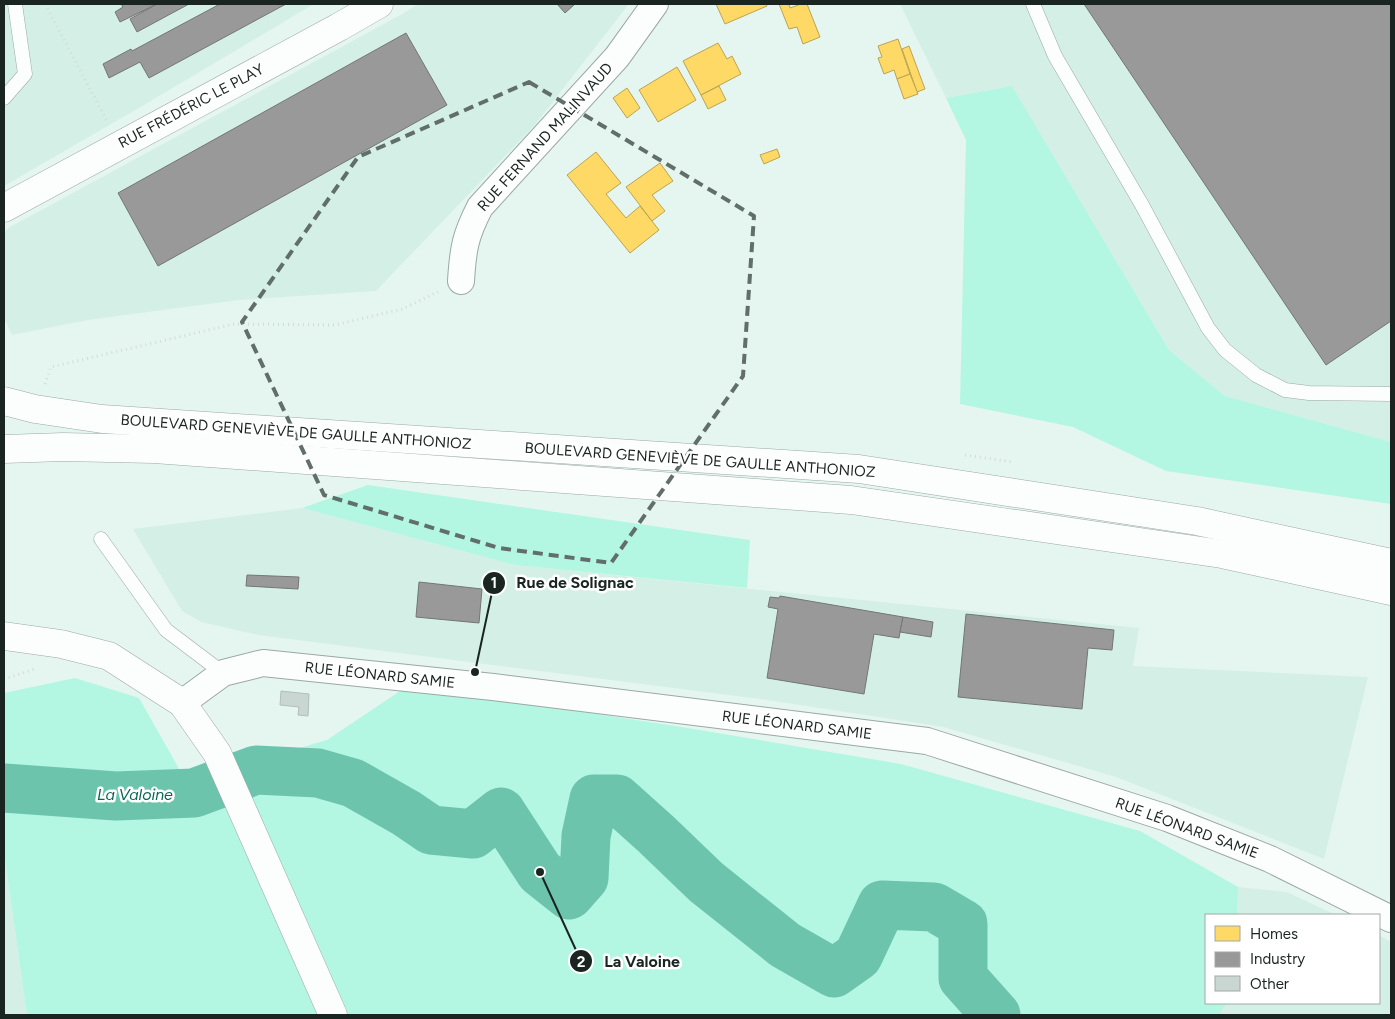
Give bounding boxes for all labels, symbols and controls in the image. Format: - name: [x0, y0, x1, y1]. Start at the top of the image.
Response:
- street label: RUE FERNAND MALINVAUD: [474, 59, 616, 215]
- street label: RUE FRÉDÉRIC LE PLAY: [115, 60, 267, 152]
- street label: BOULEVARD GENEVIÈVE DE GAULLE ANTHONIOZ: [120, 411, 472, 453]
- street label: BOULEVARD GENEVIÈVE DE GAULLE ANTHONIOZ: [524, 439, 876, 481]
- callout: Rue de Solignac: [481, 567, 644, 598]
- text: Rue de Solignac: [516, 573, 634, 592]
- text: 1: [491, 574, 497, 592]
- street label: RUE LÉONARD SAMIE: [304, 658, 456, 692]
- street label: RUE LÉONARD SAMIE: [721, 707, 873, 743]
- water label: La Valoine: [97, 785, 173, 804]
- street label: RUE LÉONARD SAMIE: [1113, 794, 1261, 862]
- legend: [1205, 914, 1380, 1004]
- text: Homes: [1250, 925, 1298, 943]
- callout: La Valoine: [569, 946, 689, 977]
- text: Industry: [1250, 950, 1305, 968]
- text: La Valoine: [604, 952, 680, 971]
- text: 2: [577, 953, 586, 971]
- text: Other: [1250, 975, 1289, 993]

